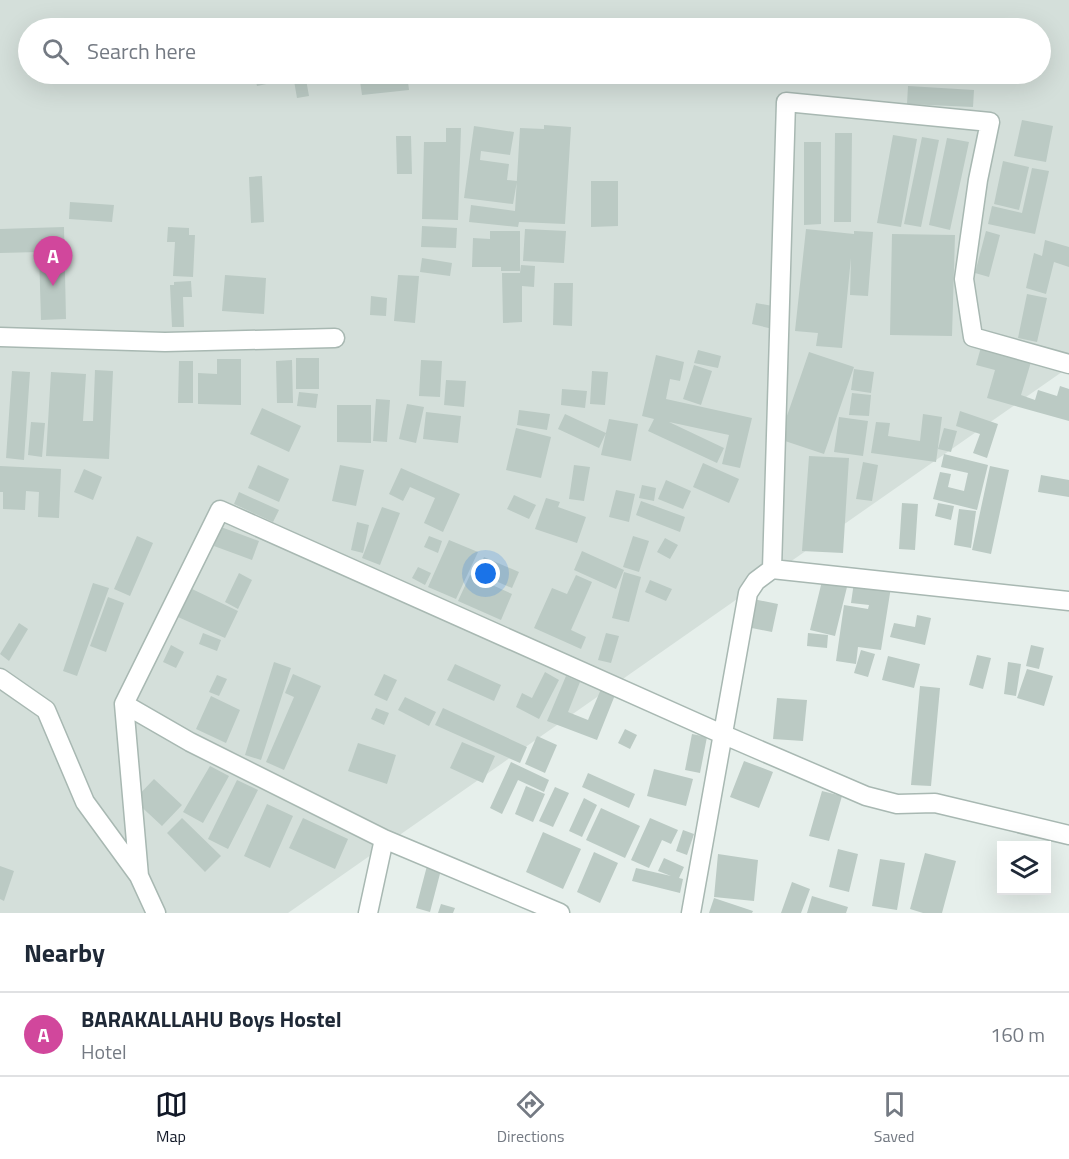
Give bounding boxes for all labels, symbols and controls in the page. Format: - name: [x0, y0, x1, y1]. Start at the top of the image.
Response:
- search box: [18, 18, 1051, 84]
- text: Search here: [87, 34, 196, 68]
- icon: search: [39, 35, 72, 68]
- pin: A: [34, 236, 72, 286]
- your location: [471, 559, 500, 588]
- map controls: [997, 841, 1051, 895]
- button: layers: [997, 841, 1051, 895]
- text: Nearby: [24, 933, 105, 972]
- text: BARAKALLAHU Boys Hostel: [81, 1002, 342, 1036]
- text: A: [37, 1019, 50, 1050]
- text: 160 m: [990, 1019, 1045, 1050]
- text: Hotel: [81, 1036, 127, 1067]
- tab: Map: [155, 1088, 188, 1148]
- tab: Directions: [497, 1088, 565, 1148]
- tab: Saved: [874, 1088, 914, 1148]

